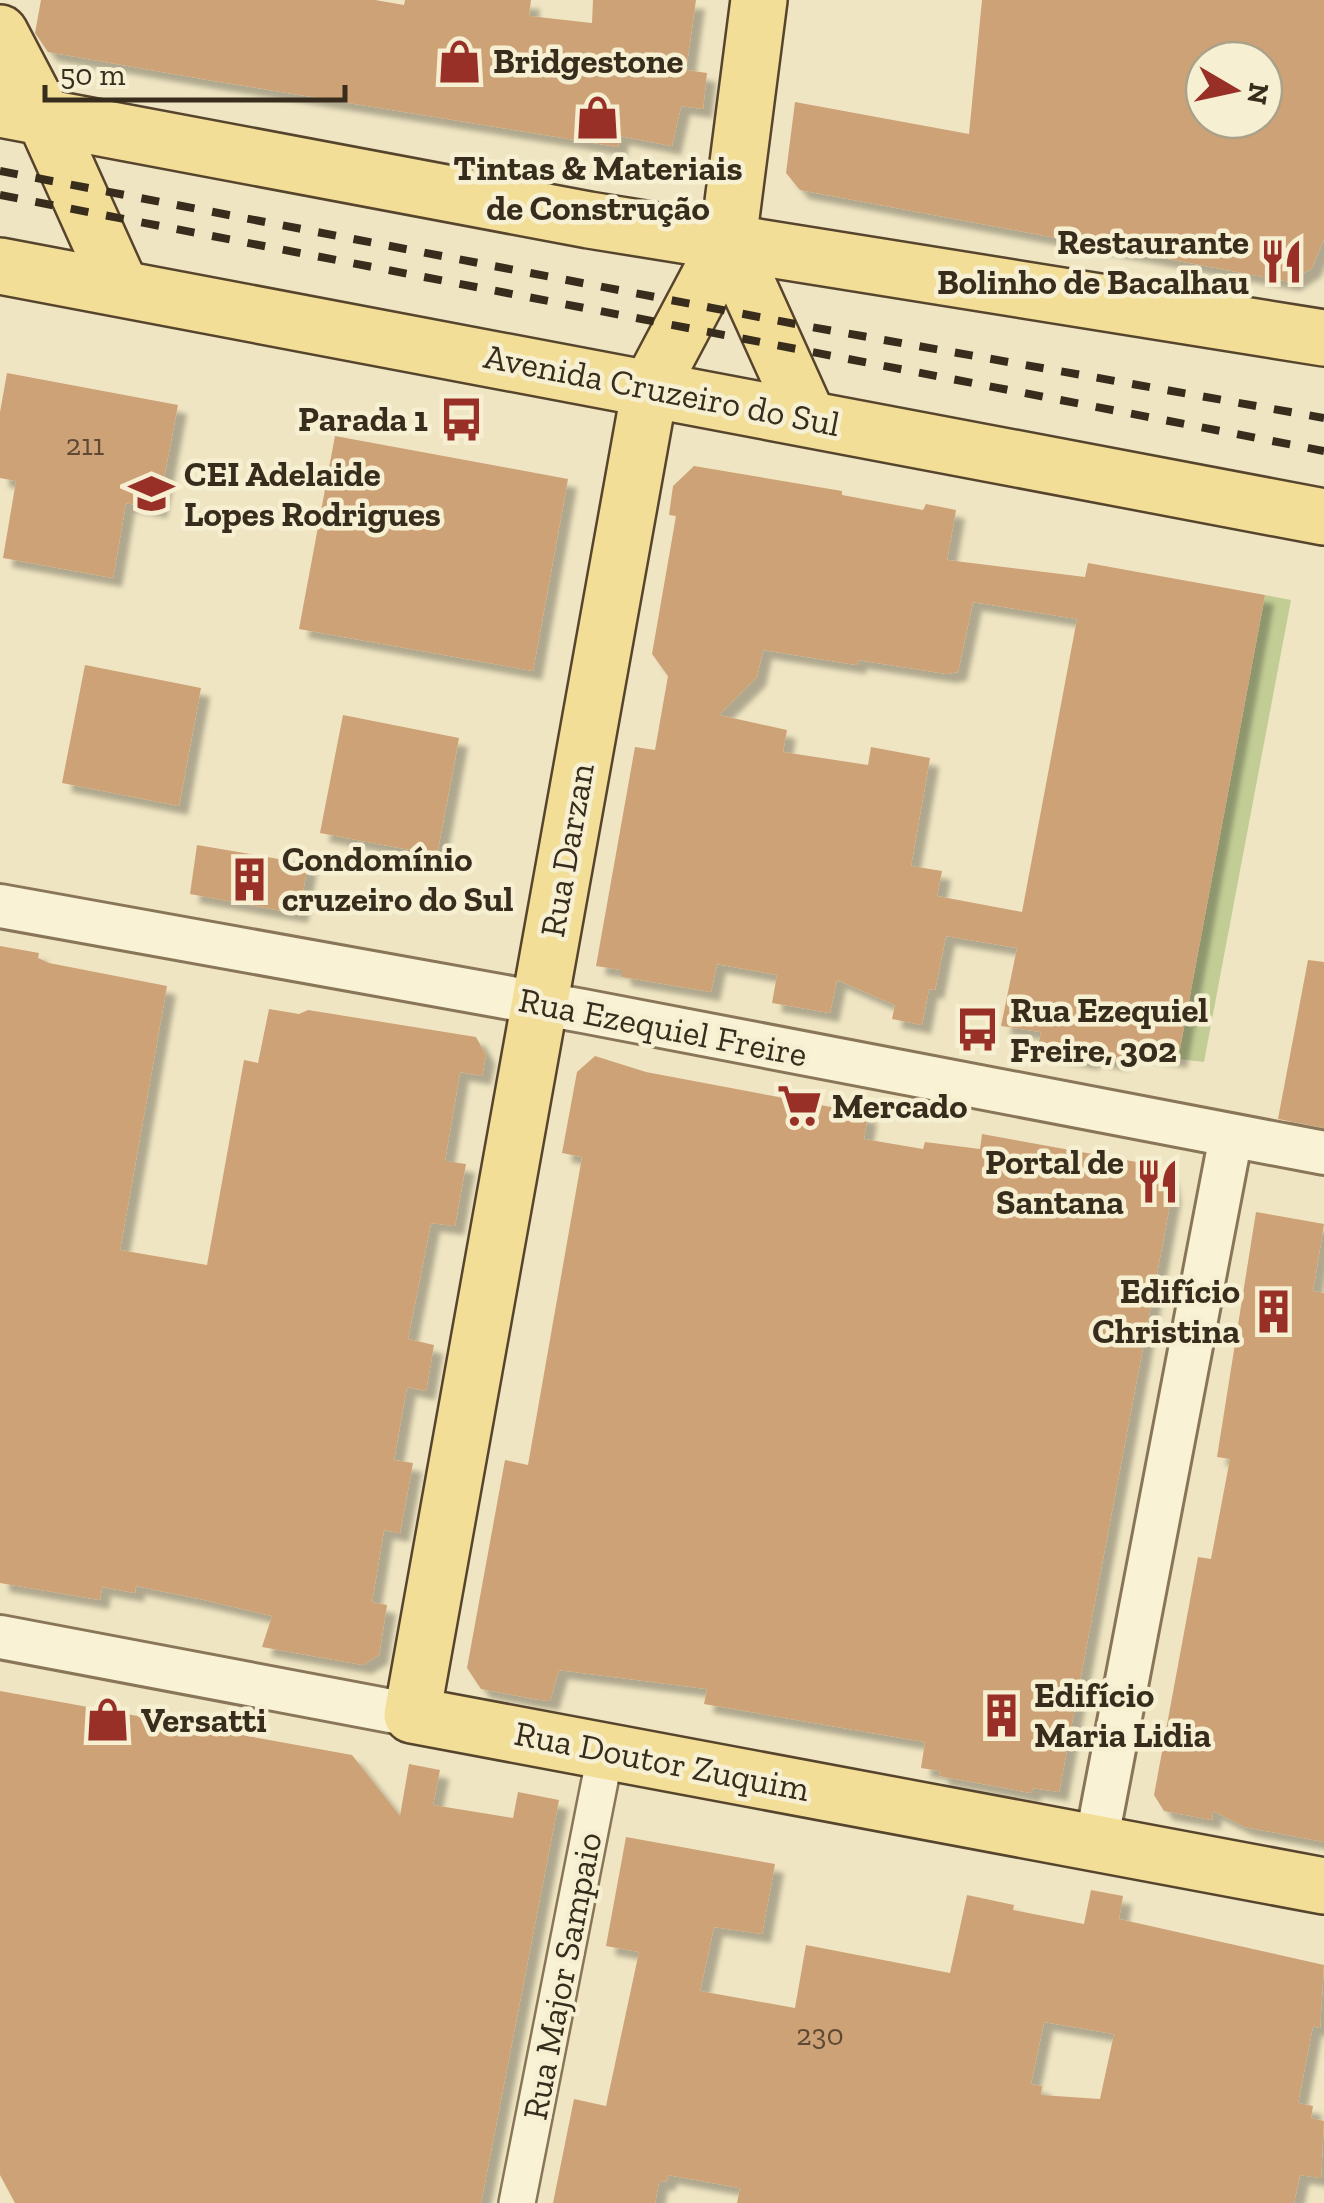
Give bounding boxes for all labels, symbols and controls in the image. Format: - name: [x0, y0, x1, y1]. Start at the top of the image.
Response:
- shop icon: Bridgestone: [436, 37, 484, 85]
- scale bar: [45, 40, 345, 102]
- place label: Bridgestone: [493, 40, 683, 82]
- north arrow: [1184, 40, 1284, 140]
- text: 50 m: [60, 57, 125, 93]
- text: N: [1240, 81, 1276, 107]
- shop icon: Tintas & Materiais de Construção: [574, 94, 622, 142]
- place label: Tintas & Materiais de Construção: [453, 147, 743, 229]
- place label: Restaurante Bolinho de Bacalhau: [937, 221, 1249, 303]
- restaurant icon: Restaurante Bolinho de Bacalhau: [1258, 238, 1306, 286]
- street label: Avenida Cruzeiro do Sul: [481, 335, 843, 445]
- bus stop icon: Parada 1: [437, 395, 485, 443]
- place label: Parada 1: [298, 398, 428, 440]
- house number: 211: [66, 427, 104, 463]
- place label: CEI Adelaide Lopes Rodrigues: [184, 453, 441, 535]
- school or university icon: CEI Adelaide Lopes Rodrigues: [127, 470, 175, 518]
- street label: Rua Darzan: [531, 760, 603, 940]
- place label: Condomínio cruzeiro do Sul: [282, 838, 514, 920]
- building icon: Condomínio cruzeiro do Sul: [225, 855, 273, 903]
- street label: Rua Ezequiel Freire: [515, 978, 811, 1076]
- place label: Rua Ezequiel Freire, 302: [1010, 989, 1208, 1071]
- bus stop icon: Rua Ezequiel Freire, 302: [953, 1006, 1001, 1054]
- supermarket icon: Mercado: [775, 1082, 823, 1130]
- place label: Mercado: [832, 1085, 968, 1127]
- place label: Portal de Santana: [985, 1141, 1124, 1223]
- restaurant icon: Portal de Santana: [1133, 1158, 1181, 1206]
- place label: Edifício Christina: [1092, 1270, 1240, 1352]
- building icon: Edifício Christina: [1249, 1287, 1297, 1335]
- place label: Edifício Maria Lidia: [1034, 1674, 1211, 1756]
- building icon: Edifício Maria Lidia: [977, 1691, 1025, 1739]
- shop icon: Versatti: [84, 1696, 132, 1744]
- place label: Versatti: [141, 1699, 267, 1741]
- street label: Rua Doutor Zuquim: [511, 1712, 813, 1810]
- street label: Rua Major Sampaio: [514, 1829, 610, 2123]
- house number: 230: [796, 2017, 844, 2053]

